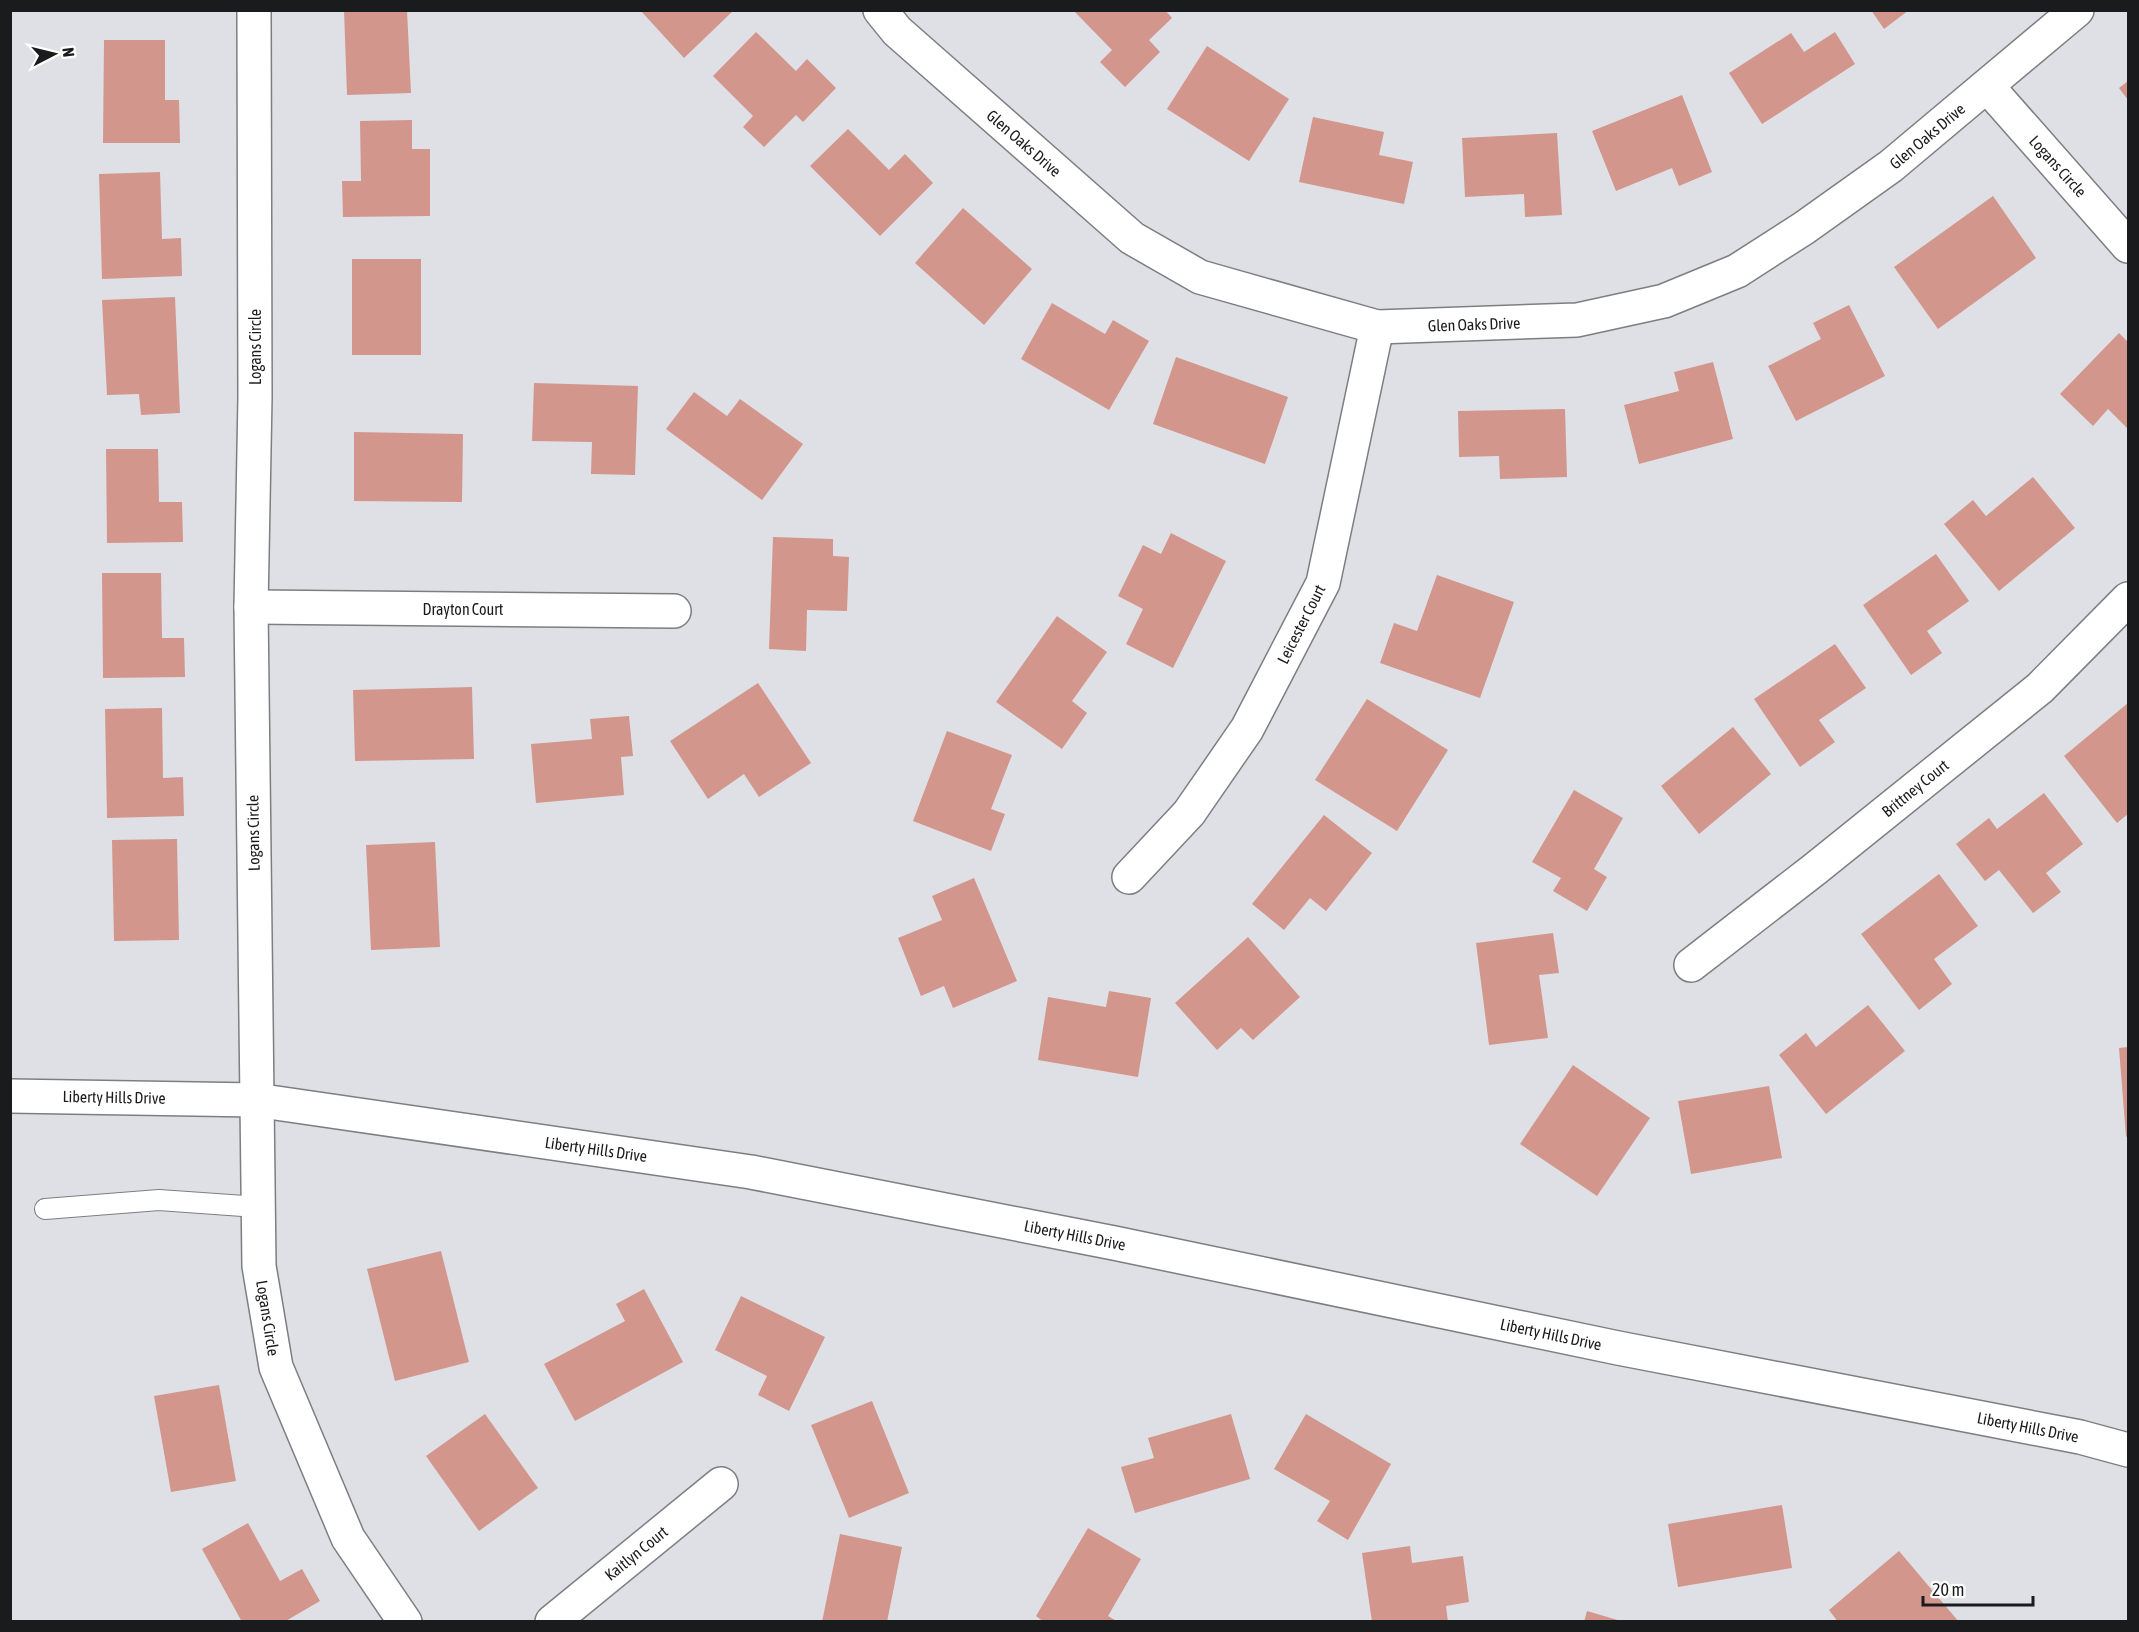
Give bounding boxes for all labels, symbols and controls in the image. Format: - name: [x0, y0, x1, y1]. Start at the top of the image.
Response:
- north arrow: [24, 24, 84, 84]
- text: N: [59, 46, 78, 58]
- street label: Glen Oaks Drive: [1886, 99, 1968, 173]
- street label: Glen Oaks Drive: [983, 106, 1065, 180]
- street label: Logans Circle: [2025, 132, 2090, 201]
- street label: Logans Circle: [246, 309, 265, 385]
- street label: Glen Oaks Drive: [1427, 313, 1521, 335]
- street label: Leicester Court: [1273, 581, 1329, 666]
- street label: Drayton Court: [423, 600, 504, 619]
- street label: Brittney Court: [1878, 755, 1953, 821]
- street label: Logans Circle: [243, 795, 264, 871]
- street label: Liberty Hills Drive: [62, 1087, 166, 1108]
- street label: Liberty Hills Drive: [544, 1133, 648, 1166]
- street label: Liberty Hills Drive: [1023, 1216, 1127, 1255]
- street label: Logans Circle: [252, 1279, 283, 1357]
- street label: Liberty Hills Drive: [1499, 1314, 1603, 1354]
- street label: Liberty Hills Drive: [1976, 1408, 2080, 1447]
- street label: Kaitlyn Court: [601, 1522, 672, 1585]
- scale bar: [1923, 1569, 2032, 1607]
- text: 20 m: [1932, 1579, 1964, 1600]

